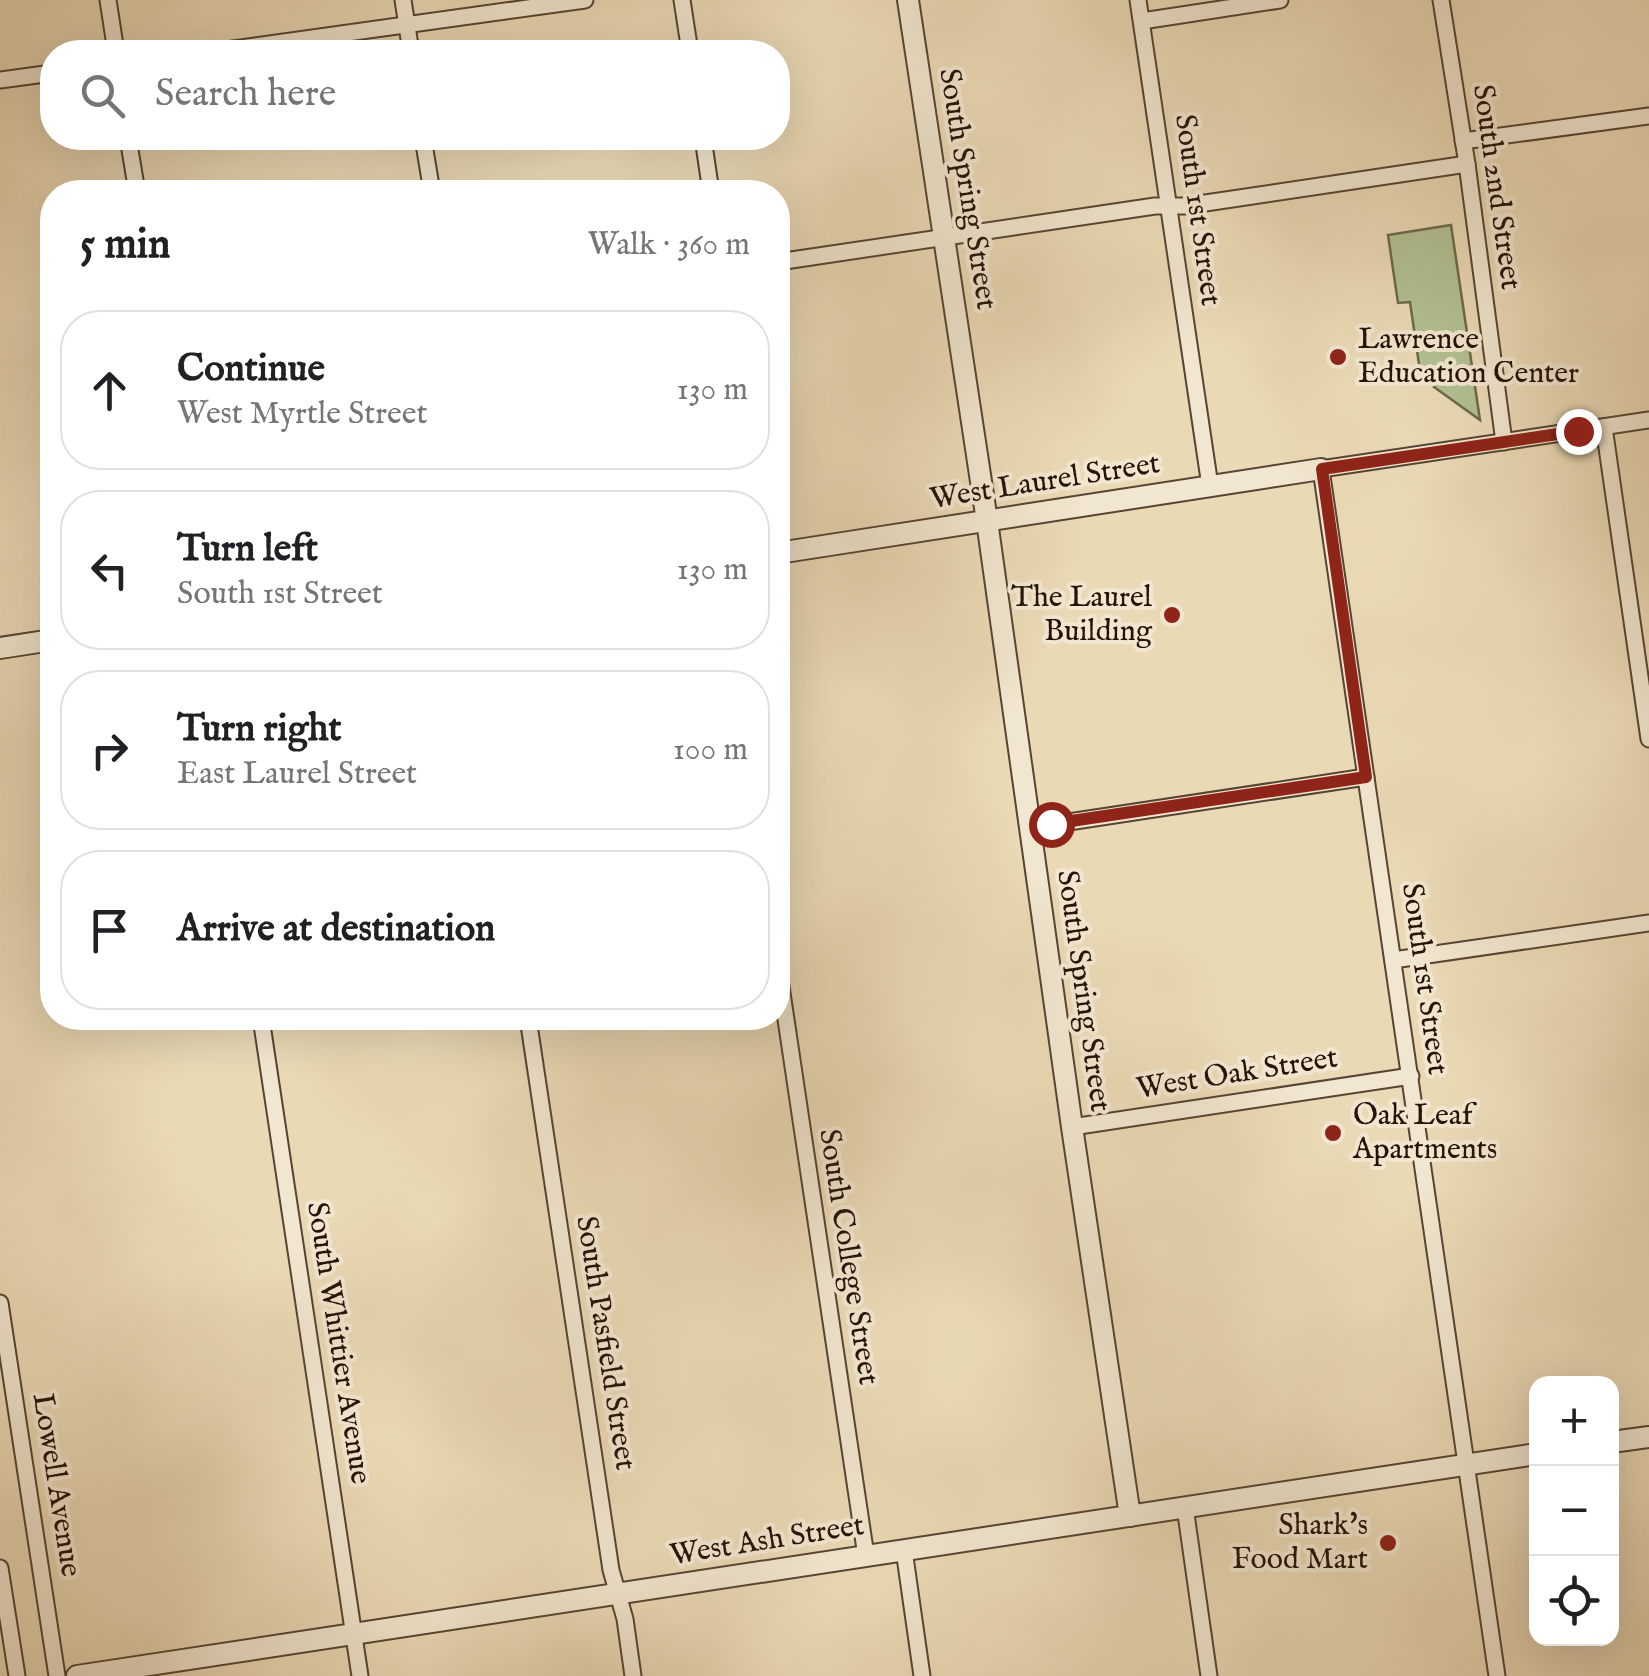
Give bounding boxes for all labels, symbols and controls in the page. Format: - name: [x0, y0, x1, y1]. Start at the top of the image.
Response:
- search box: [40, 40, 790, 150]
- street label: South Spring Street: [929, 66, 1005, 312]
- icon: search: [75, 68, 130, 123]
- text: Search here: [155, 71, 336, 119]
- street label: South 2nd Street: [1463, 82, 1529, 292]
- street label: South 1st Street: [1165, 112, 1229, 308]
- text: 5 min: [80, 219, 170, 272]
- text: Walk · 360 m: [588, 225, 750, 266]
- place label: Lawrence Education Center: [1358, 321, 1579, 393]
- text: Continue: [177, 346, 325, 394]
- marker: Lawrence Education Center: [1327, 346, 1349, 368]
- icon: ahead: [82, 363, 137, 418]
- text: 130 m: [677, 370, 748, 411]
- text: West Myrtle Street: [177, 394, 427, 435]
- route end: [1556, 409, 1602, 455]
- street label: West Laurel Street: [927, 445, 1163, 519]
- text: Turn left: [177, 526, 318, 574]
- icon: left: [82, 543, 137, 598]
- text: 130 m: [677, 550, 748, 591]
- text: South 1st Street: [177, 574, 383, 615]
- place label: The Laurel Building: [1011, 579, 1153, 651]
- marker: The Laurel Building: [1161, 604, 1183, 626]
- text: Turn right: [177, 706, 341, 754]
- icon: right: [82, 723, 137, 778]
- text: 100 m: [673, 730, 748, 771]
- text: East Laurel Street: [177, 754, 417, 795]
- route start: [1029, 802, 1075, 848]
- street label: South Spring Street: [1047, 868, 1119, 1114]
- street label: South 1st Street: [1392, 881, 1456, 1077]
- icon: arrive: [82, 903, 137, 958]
- text: Arrive at destination: [177, 906, 495, 954]
- street label: West Oak Street: [1134, 1039, 1340, 1109]
- place label: Oak Leaf Apartments: [1352, 1097, 1497, 1169]
- marker: Oak Leaf Apartments: [1322, 1122, 1344, 1144]
- street label: South College Street: [809, 1126, 887, 1388]
- street label: South Whittier Avenue: [297, 1199, 379, 1487]
- street label: South Pasfield Street: [566, 1213, 644, 1473]
- map controls: [1529, 1376, 1619, 1646]
- button: +: [1529, 1376, 1619, 1466]
- street label: Lowell Avenue: [23, 1390, 89, 1580]
- button: −: [1529, 1466, 1619, 1556]
- street label: West Ash Street: [667, 1507, 867, 1575]
- place label: Shark's Food Mart: [1232, 1507, 1368, 1579]
- marker: Shark's Food Mart: [1377, 1532, 1399, 1554]
- button: locate: [1529, 1556, 1619, 1646]

